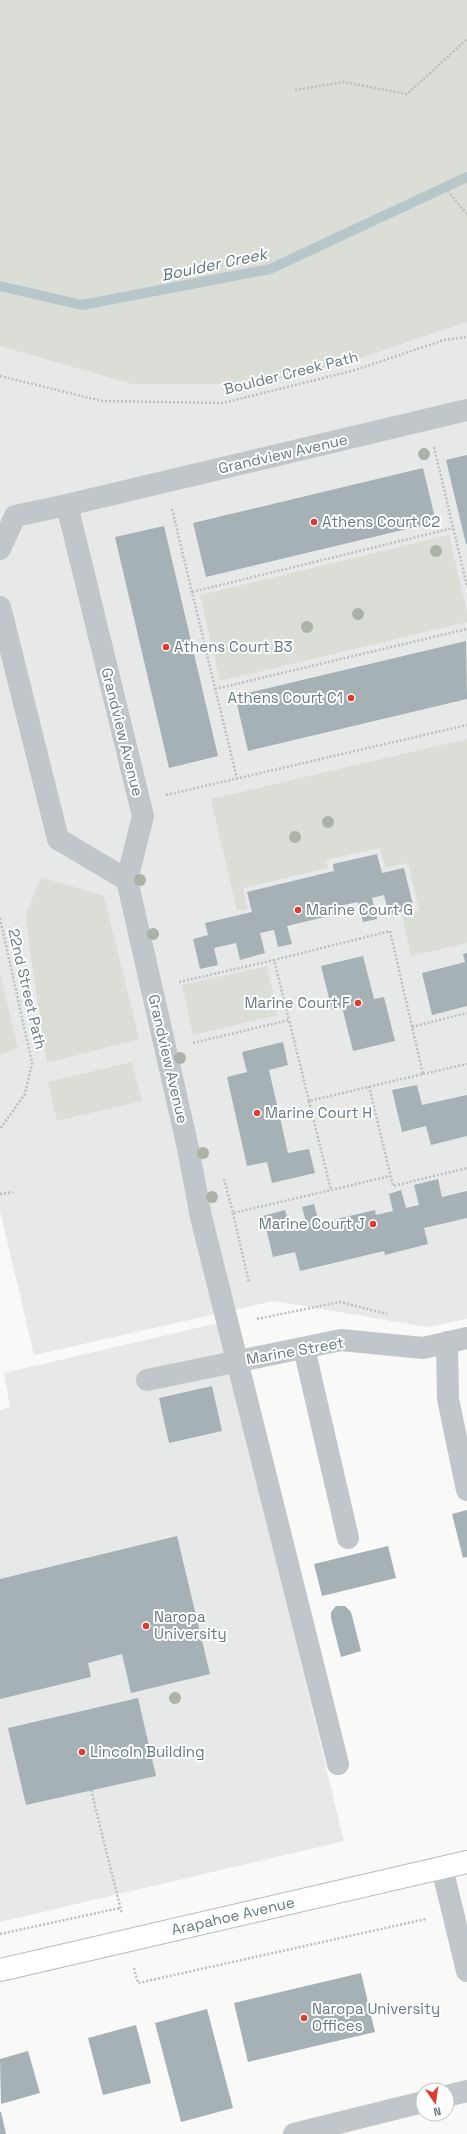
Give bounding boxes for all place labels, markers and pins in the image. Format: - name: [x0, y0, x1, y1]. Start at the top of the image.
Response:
- place label: Athens Court C2: [322, 512, 440, 531]
- marker: Athens Court C2: [309, 517, 319, 527]
- place label: Athens Court B3: [174, 637, 293, 656]
- marker: Athens Court B3: [161, 642, 171, 652]
- place label: Athens Court C1: [228, 688, 343, 707]
- marker: Athens Court C1: [346, 693, 356, 703]
- place label: Marine Court G: [306, 900, 413, 919]
- marker: Marine Court G: [293, 905, 303, 915]
- place label: Marine Court F: [245, 993, 350, 1012]
- marker: Marine Court F: [353, 998, 363, 1008]
- place label: Marine Court H: [265, 1103, 372, 1122]
- marker: Marine Court H: [252, 1108, 262, 1118]
- place label: Marine Court J: [259, 1214, 365, 1233]
- marker: Marine Court J: [368, 1219, 378, 1229]
- place label: Naropa University: [154, 1607, 227, 1643]
- marker: Naropa University: [141, 1621, 151, 1631]
- place label: Lincoln Building: [90, 1742, 205, 1761]
- marker: Lincoln Building: [77, 1747, 87, 1757]
- place label: Naropa University Offices: [312, 1999, 440, 2035]
- marker: Naropa University Offices: [299, 2013, 309, 2023]

